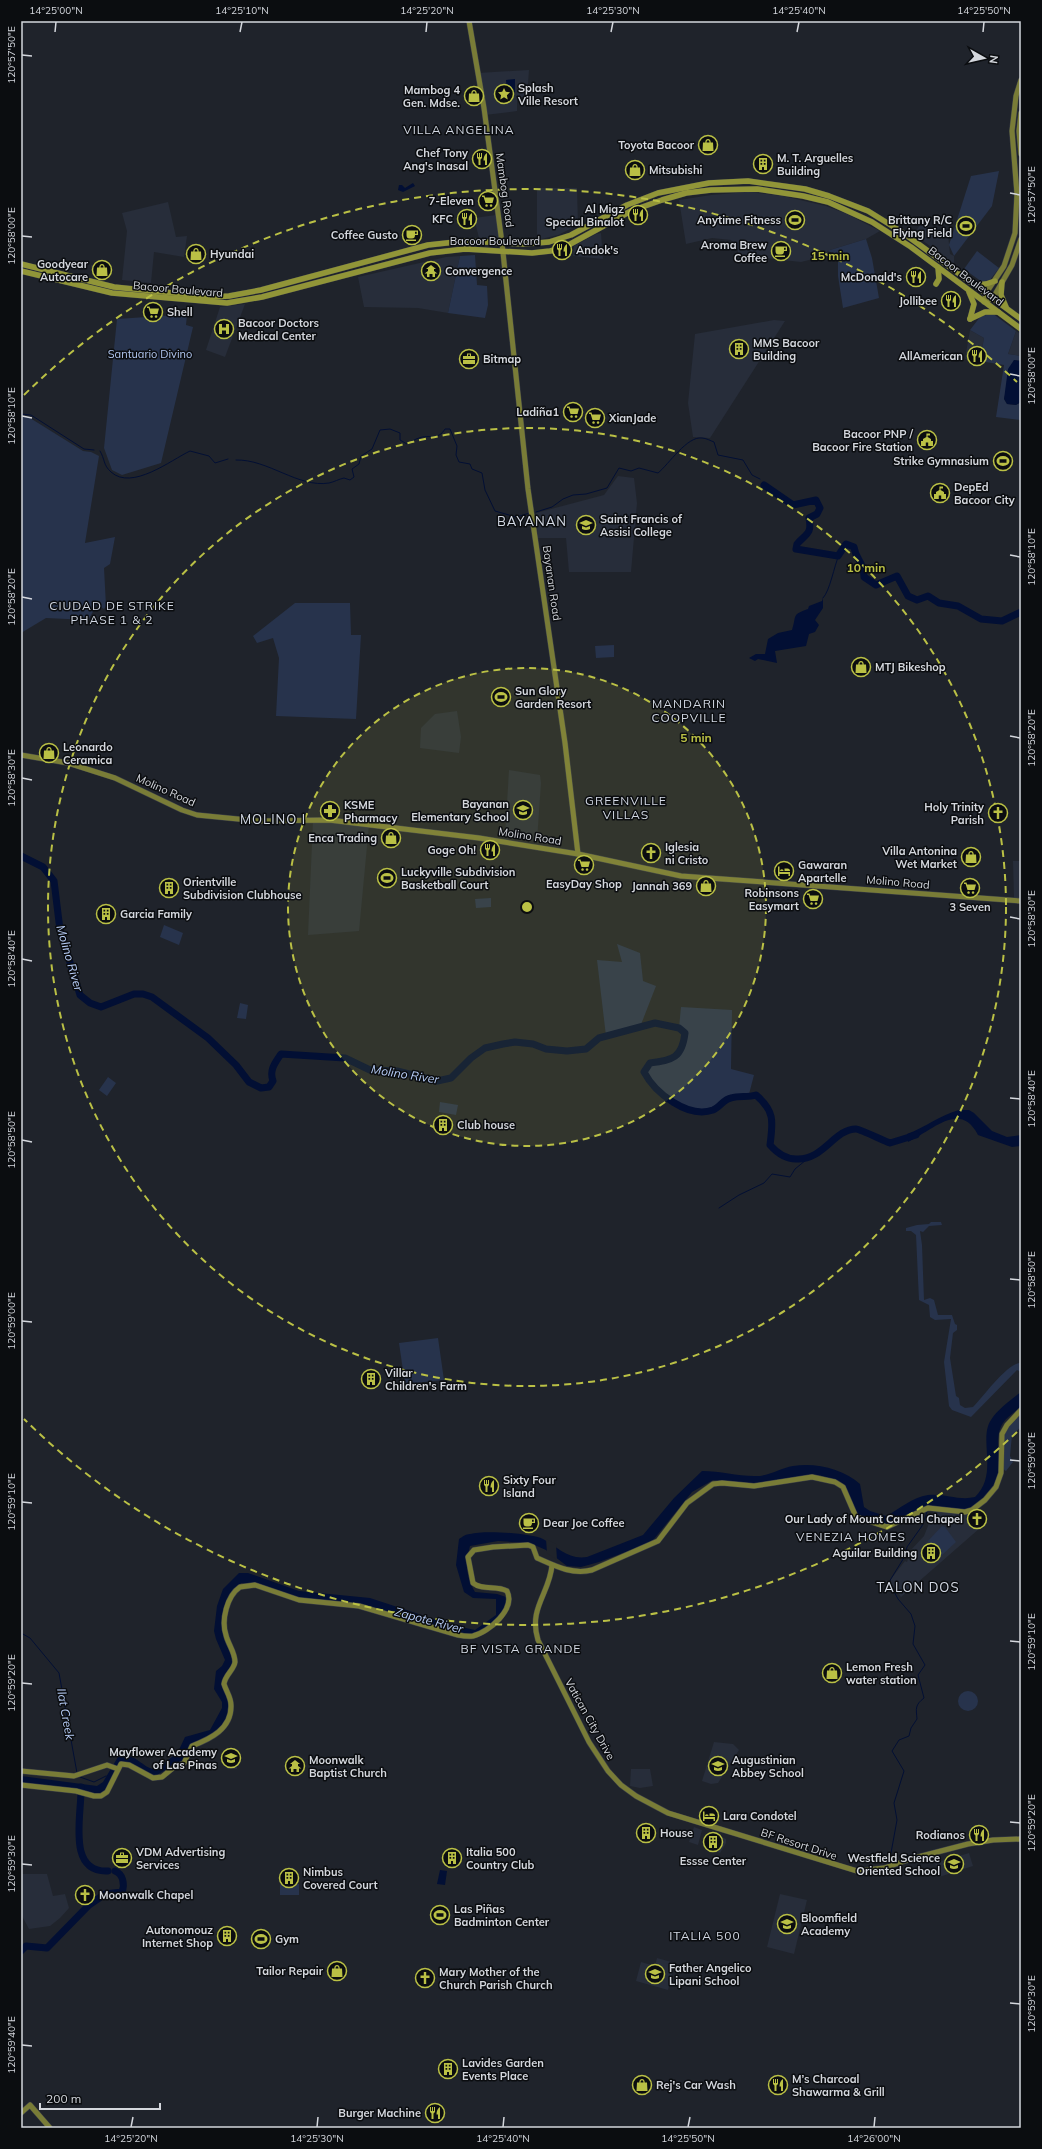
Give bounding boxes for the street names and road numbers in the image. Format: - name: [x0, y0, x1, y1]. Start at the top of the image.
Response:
- street label: Mambog Road: [493, 152, 517, 228]
- street label: Bacoor Boulevard: [450, 234, 540, 248]
- street label: Bacoor Boulevard: [926, 243, 1006, 309]
- street label: Bacoor Boulevard: [132, 278, 224, 300]
- street label: Bayanan Road: [540, 545, 564, 621]
- street label: Molino Road: [134, 771, 198, 809]
- street label: Molino Road: [498, 824, 562, 848]
- street label: Molino Road: [866, 872, 930, 892]
- street label: Vatican City Drive: [562, 1676, 618, 1762]
- street label: BF Resort Drive: [759, 1825, 839, 1863]

